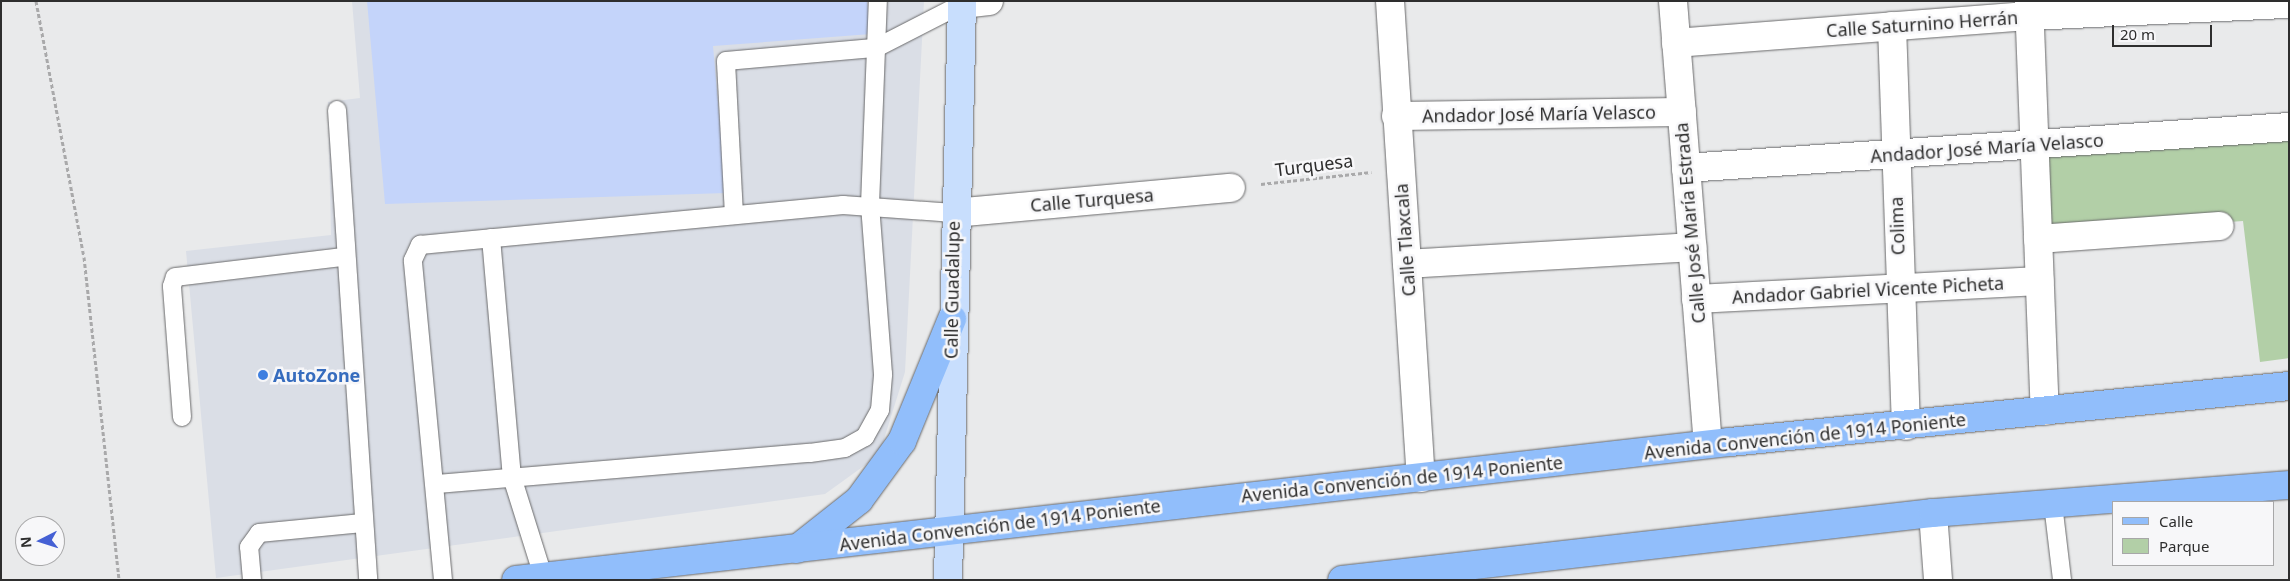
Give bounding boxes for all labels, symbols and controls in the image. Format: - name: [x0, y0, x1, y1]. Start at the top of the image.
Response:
- street label: Calle Saturnino Herrán: [1825, 7, 2019, 41]
- scale bar: [2115, 15, 2215, 47]
- text: 20 m: [2120, 24, 2155, 44]
- street label: Andador José María Velasco: [1422, 101, 1656, 127]
- street label: Calle José María Estrada: [1670, 122, 1710, 324]
- street label: Andador José María Velasco: [1870, 129, 2104, 167]
- street label: Turquesa: [1274, 150, 1354, 180]
- street label: Calle Tlaxcala: [1390, 183, 1420, 297]
- street label: Calle Turquesa: [1029, 184, 1155, 216]
- street label: Colima: [1885, 196, 1909, 256]
- street label: Calle Guadalupe: [940, 221, 964, 359]
- street label: Andador Gabriel Vicente Picheta: [1731, 272, 2005, 308]
- place label: AutoZone: [273, 364, 360, 386]
- marker: AutoZone: [257, 369, 269, 381]
- street label: Avenida Convención de 1914 Poniente: [1643, 408, 1967, 464]
- street label: Avenida Convención de 1914 Poniente: [1240, 451, 1564, 507]
- street label: Avenida Convención de 1914 Poniente: [838, 495, 1162, 555]
- legend: [2112, 501, 2275, 566]
- text: Calle: [2159, 511, 2193, 531]
- north arrow: [15, 516, 65, 566]
- text: N: [16, 536, 36, 549]
- text: Parque: [2159, 536, 2209, 556]

